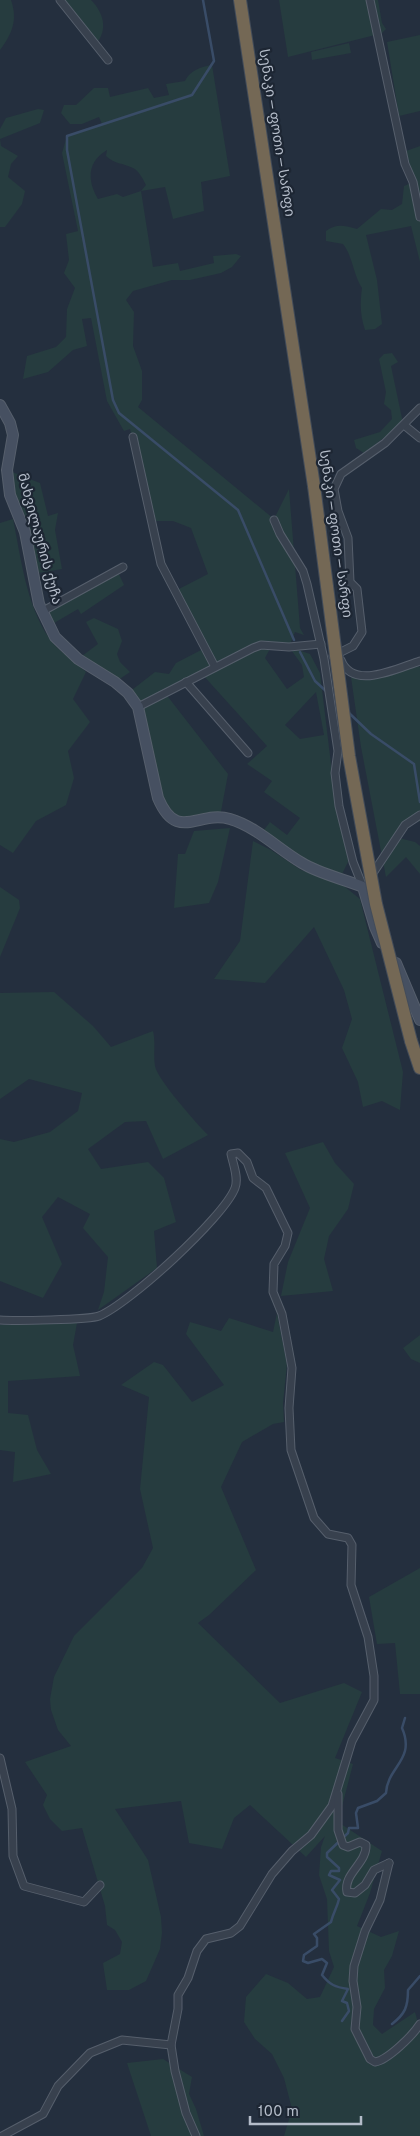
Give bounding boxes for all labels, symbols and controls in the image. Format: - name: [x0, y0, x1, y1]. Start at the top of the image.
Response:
- street label: სენაკი — ფოთი — სარფი: [254, 48, 298, 218]
- street label: სენაკი — ფოთი — სარფი: [315, 449, 355, 619]
- street label: მახვილაურის ქუჩა: [13, 471, 65, 607]
- scale bar: [250, 2094, 361, 2126]
- text: 100 m: [258, 2103, 299, 2122]

